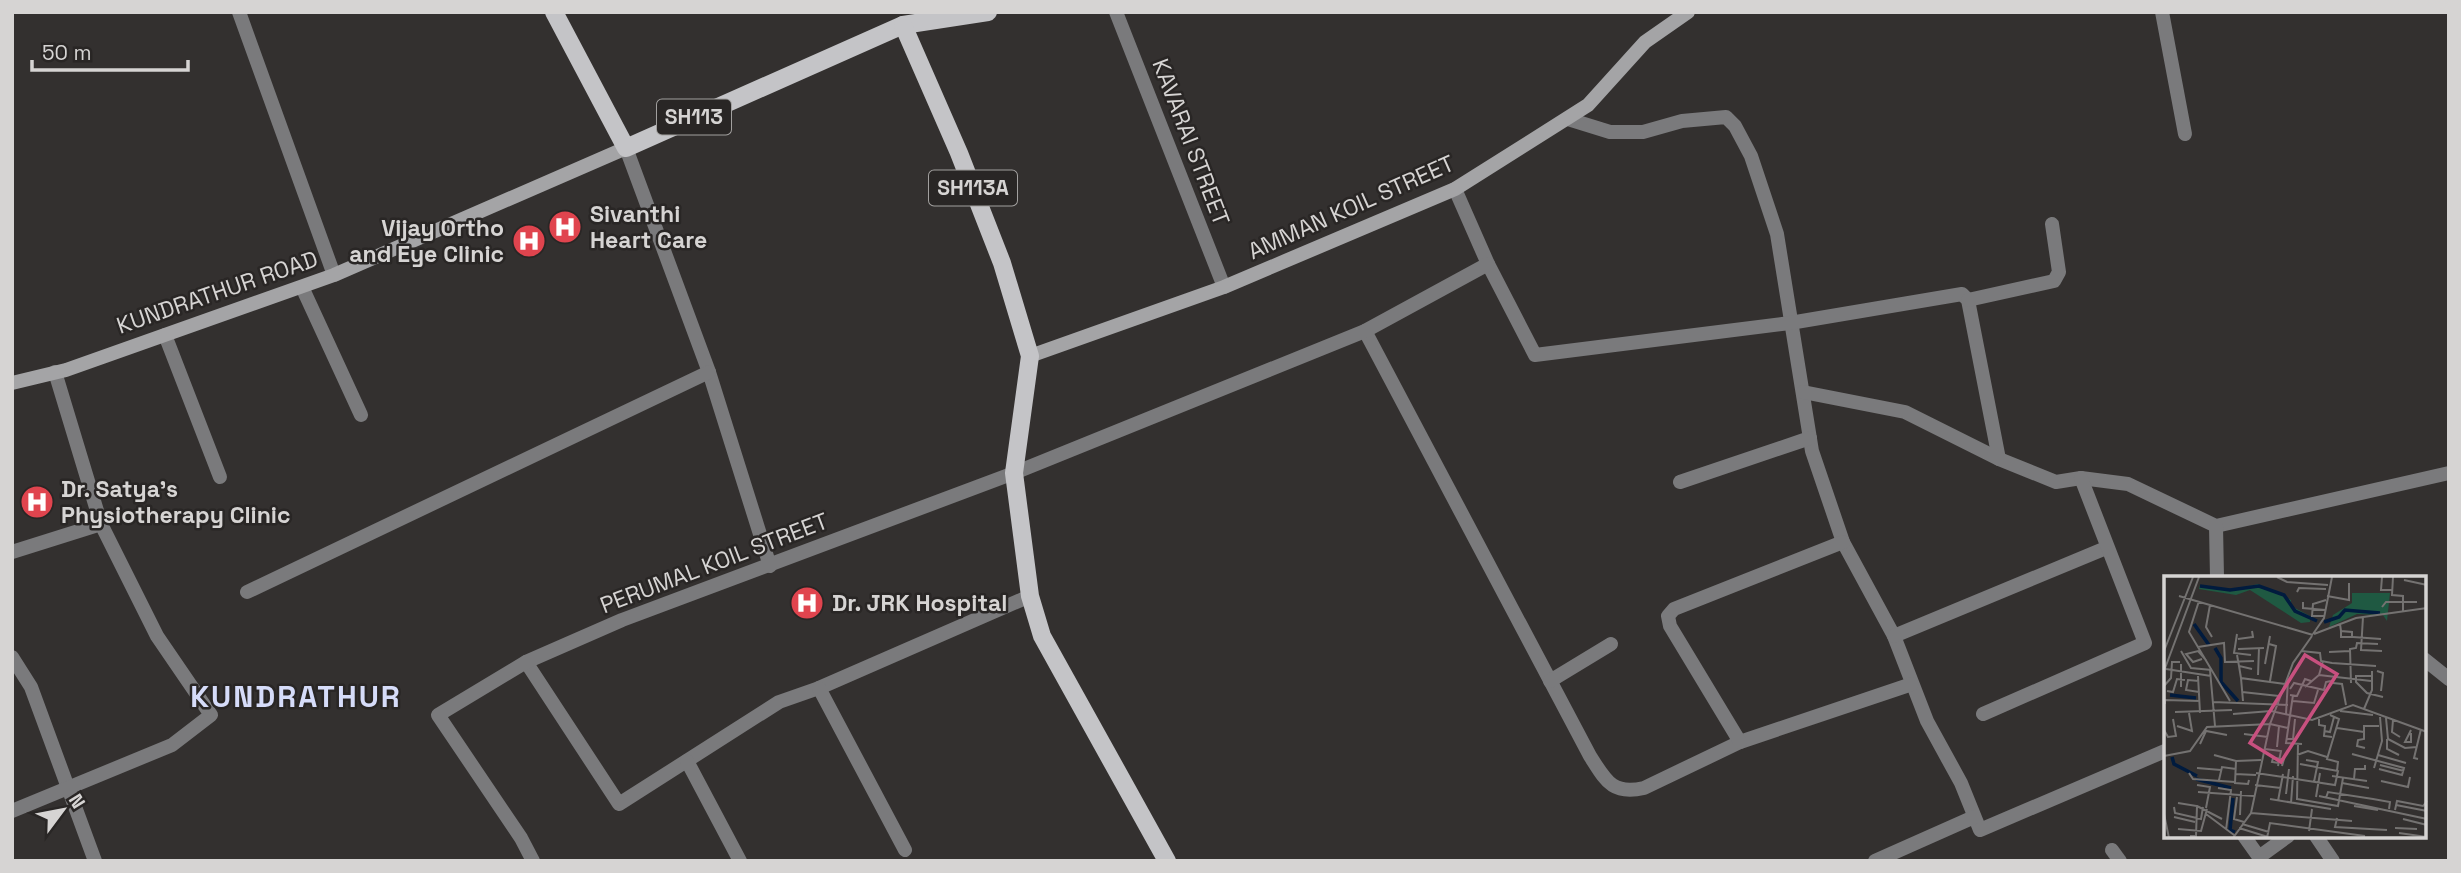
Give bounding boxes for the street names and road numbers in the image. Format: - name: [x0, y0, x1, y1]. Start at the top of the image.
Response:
- street label: KAVARAI STREET: [1145, 54, 1237, 230]
- road number: SH113: [657, 100, 731, 134]
- street label: AMMAN KOIL STREET: [1243, 148, 1459, 266]
- road number: SH113A: [929, 170, 1017, 206]
- street label: KUNDRATHUR ROAD: [112, 243, 322, 341]
- street label: PERUMAL KOIL STREET: [596, 506, 832, 620]

